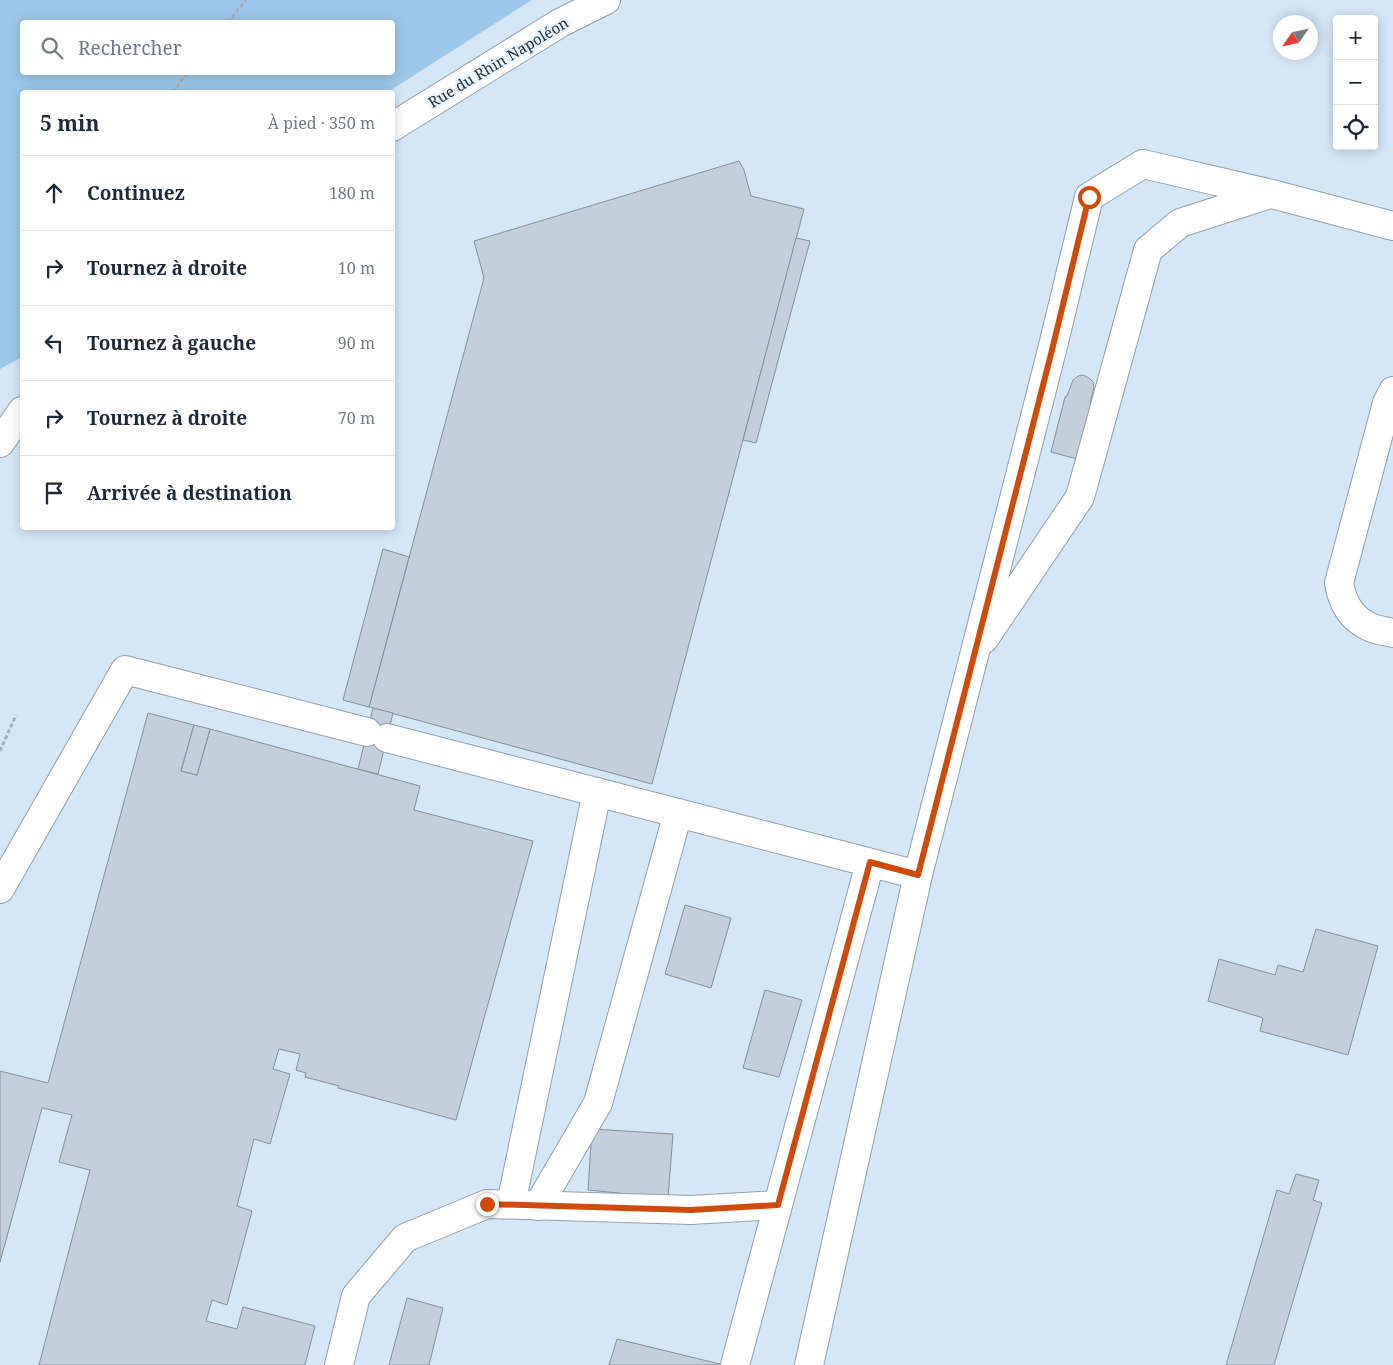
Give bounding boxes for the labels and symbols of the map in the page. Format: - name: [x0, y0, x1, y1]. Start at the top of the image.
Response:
- street label: Rue du Rhin Napoléon: [424, 12, 572, 112]
- north arrow: [1273, 15, 1318, 60]
- route start: [1078, 186, 1101, 209]
- route end: [476, 1193, 499, 1216]

